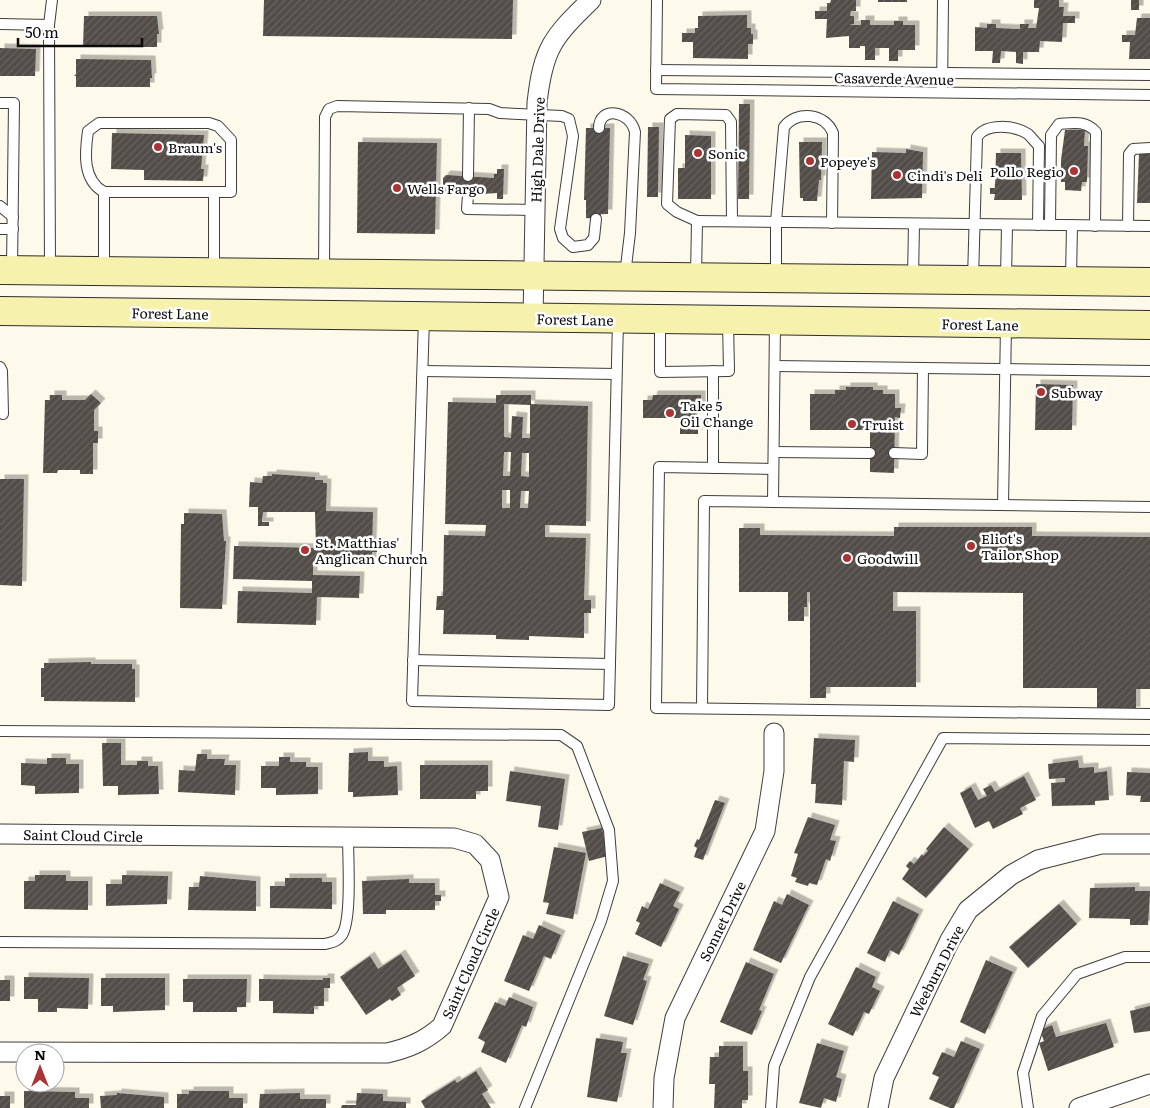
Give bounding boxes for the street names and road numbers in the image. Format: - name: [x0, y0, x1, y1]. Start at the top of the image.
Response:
- street label: Casaverde Avenue: [834, 67, 954, 89]
- street label: High Dale Drive: [525, 97, 549, 203]
- street label: Forest Lane: [131, 302, 209, 324]
- street label: Forest Lane: [536, 308, 614, 330]
- street label: Forest Lane: [941, 313, 1019, 335]
- street label: Saint Cloud Circle: [23, 824, 143, 846]
- street label: Sonnet Drive: [694, 877, 750, 965]
- street label: Saint Cloud Circle: [436, 904, 504, 1022]
- street label: Weeburn Drive: [904, 921, 968, 1021]

